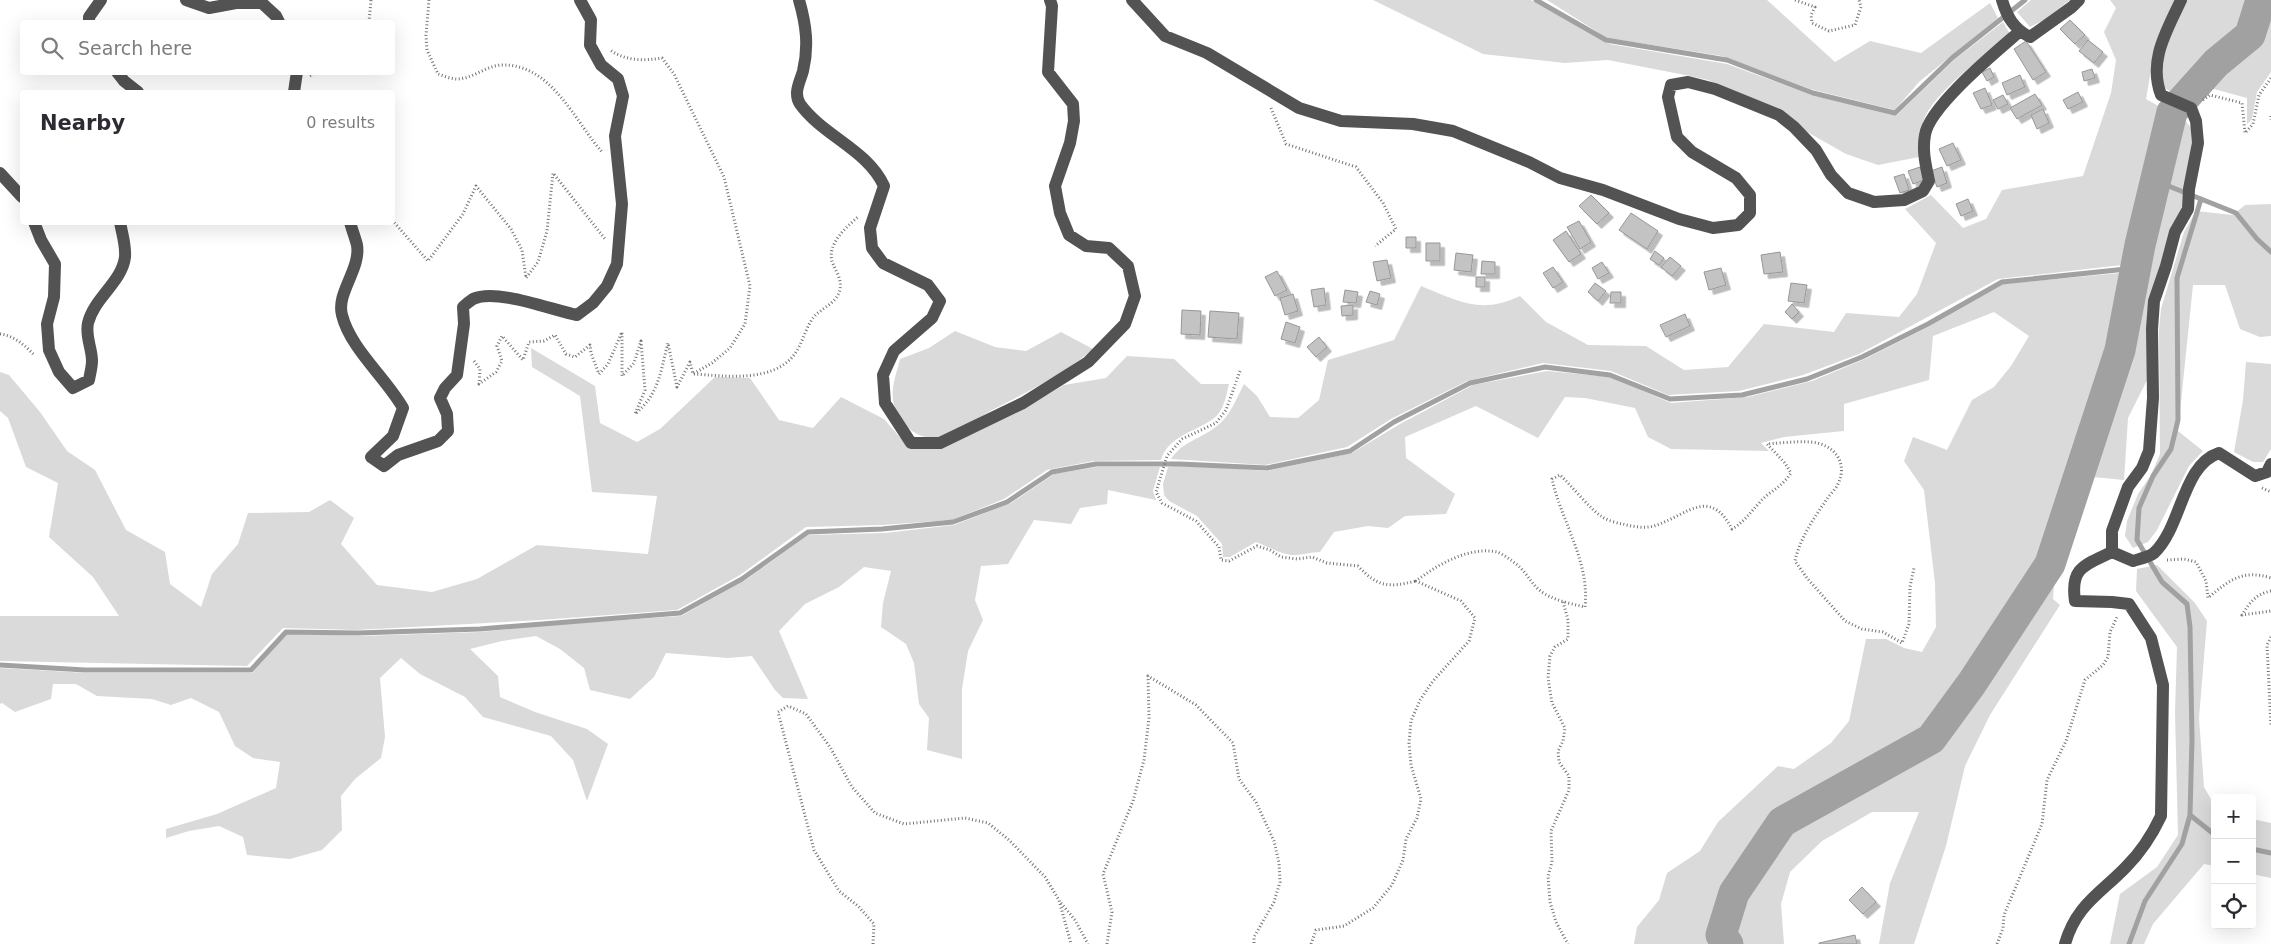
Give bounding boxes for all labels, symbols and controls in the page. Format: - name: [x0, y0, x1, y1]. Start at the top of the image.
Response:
- search box: [20, 20, 395, 75]
- icon: search: [38, 34, 66, 62]
- text: Search here: [78, 37, 192, 59]
- text: Nearby: [40, 111, 125, 135]
- text: 0 results: [306, 113, 375, 132]
- map controls: [2211, 794, 2256, 929]
- button: +: [2211, 794, 2256, 839]
- button: −: [2211, 839, 2256, 884]
- button: locate: [2211, 884, 2256, 929]

